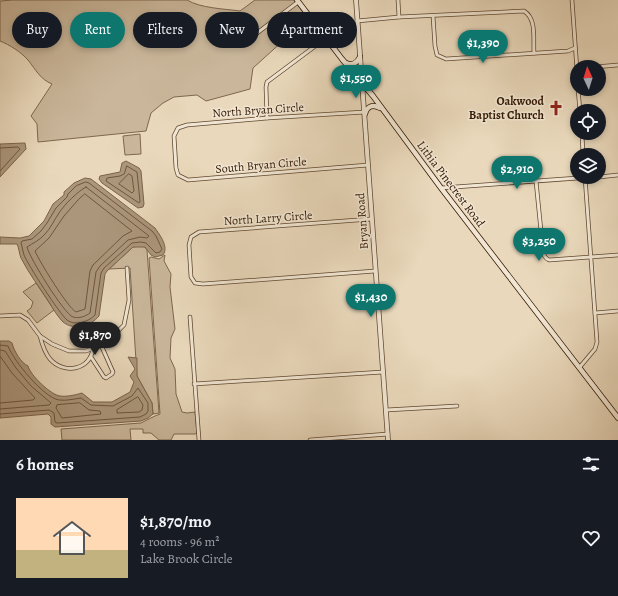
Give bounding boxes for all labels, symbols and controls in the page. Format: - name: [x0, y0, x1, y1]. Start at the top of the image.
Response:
- chip: Buy: [12, 12, 62, 48]
- chip: Rent: [70, 12, 125, 48]
- chip: Filters: [133, 12, 197, 48]
- chip: New: [205, 12, 259, 48]
- chip: Apartment: [267, 12, 357, 48]
- pin: $1,390: [450, 30, 516, 64]
- text: $1,390: [467, 34, 499, 51]
- north arrow: [570, 60, 606, 96]
- map controls: [570, 60, 606, 184]
- pin: $1,550: [323, 65, 389, 99]
- text: $1,550: [340, 69, 372, 86]
- place label: Oakwood Baptist Church: [469, 93, 545, 123]
- street label: North Bryan Circle: [212, 99, 304, 121]
- church icon: Oakwood Baptist Church: [547, 99, 565, 117]
- button: locate: [570, 104, 606, 140]
- street label: Lithia Pinecrest Road: [413, 138, 489, 231]
- button: layers: [570, 148, 606, 184]
- street label: South Bryan Circle: [215, 153, 307, 177]
- pin: $2,910: [484, 156, 550, 190]
- text: $2,910: [500, 160, 534, 177]
- street label: Bryan Road: [352, 192, 372, 250]
- street label: North Larry Circle: [223, 207, 313, 229]
- pin: $3,250: [506, 228, 572, 262]
- text: $3,250: [522, 232, 556, 249]
- pin: $1,430: [338, 284, 404, 318]
- text: $1,430: [355, 288, 387, 305]
- pin: $1,870: [62, 322, 128, 356]
- text: $1,870: [79, 326, 111, 343]
- text: 6 homes: [16, 453, 74, 476]
- icon: filters: [580, 453, 602, 475]
- text: $1,870/mo: [140, 510, 211, 533]
- icon: home: [48, 514, 96, 562]
- icon: heart: [580, 527, 602, 549]
- text: 4 rooms · 96 m²: [140, 533, 220, 550]
- text: Lake Brook Circle: [140, 550, 233, 567]

